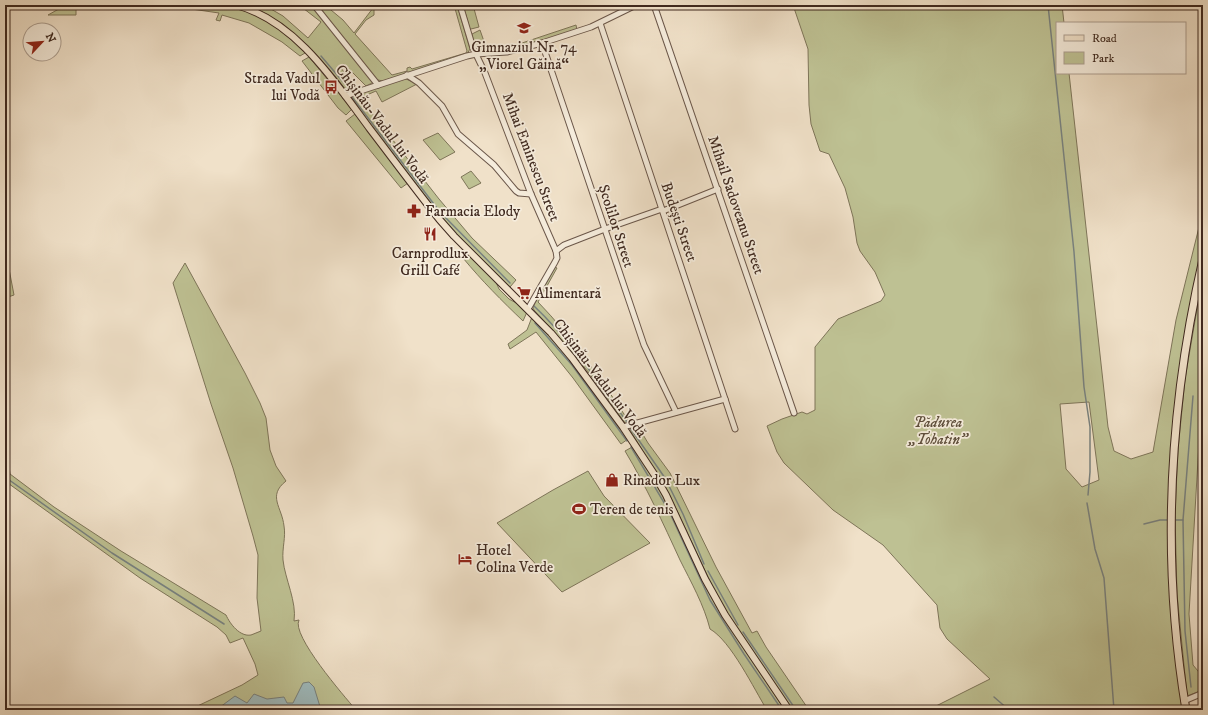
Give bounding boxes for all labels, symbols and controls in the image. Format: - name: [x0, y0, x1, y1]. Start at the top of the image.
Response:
- school or university icon: Gimnaziul Nr. 74 „Viorel Găină“: [516, 20, 532, 36]
- north arrow: [22, 22, 62, 62]
- legend: [1056, 22, 1186, 74]
- text: N: [42, 31, 58, 45]
- text: Road: [1092, 31, 1117, 46]
- place label: Gimnaziul Nr. 74 „Viorel Găină“: [471, 38, 577, 74]
- text: Park: [1092, 51, 1114, 66]
- street label: Chișinău-Vadul lui Vodă: [331, 61, 433, 188]
- place label: Strada Vadul lui Vodă: [244, 69, 321, 105]
- bus stop icon: Strada Vadul lui Vodă: [323, 79, 339, 95]
- street label: Mihai Eminescu Street: [498, 90, 564, 224]
- street label: Mihail Sadoveanu Street: [703, 133, 769, 277]
- street label: Budești Street: [657, 180, 702, 264]
- street label: Școlilor Street: [594, 182, 638, 270]
- place label: Farmacia Elody: [425, 202, 521, 221]
- pharmacy icon: Farmacia Elody: [406, 203, 422, 219]
- restaurant icon: Carnprodlux Grill Café: [422, 226, 438, 242]
- place label: Carnprodlux Grill Café: [392, 244, 469, 280]
- place label: Alimentară: [535, 284, 602, 303]
- supermarket icon: Alimentară: [516, 285, 532, 301]
- street label: Chișinău-Vadul lui Vodă: [549, 315, 651, 442]
- park label: Pădurea „Tohatin”: [907, 413, 969, 449]
- place label: Rinador Lux: [623, 471, 701, 490]
- shop icon: Rinador Lux: [604, 472, 620, 488]
- place label: Teren de tenis: [590, 500, 674, 519]
- sports icon: Teren de tenis: [571, 501, 587, 517]
- place label: Hotel Colina Verde: [476, 541, 553, 577]
- hotel icon: Hotel Colina Verde: [457, 551, 473, 567]

